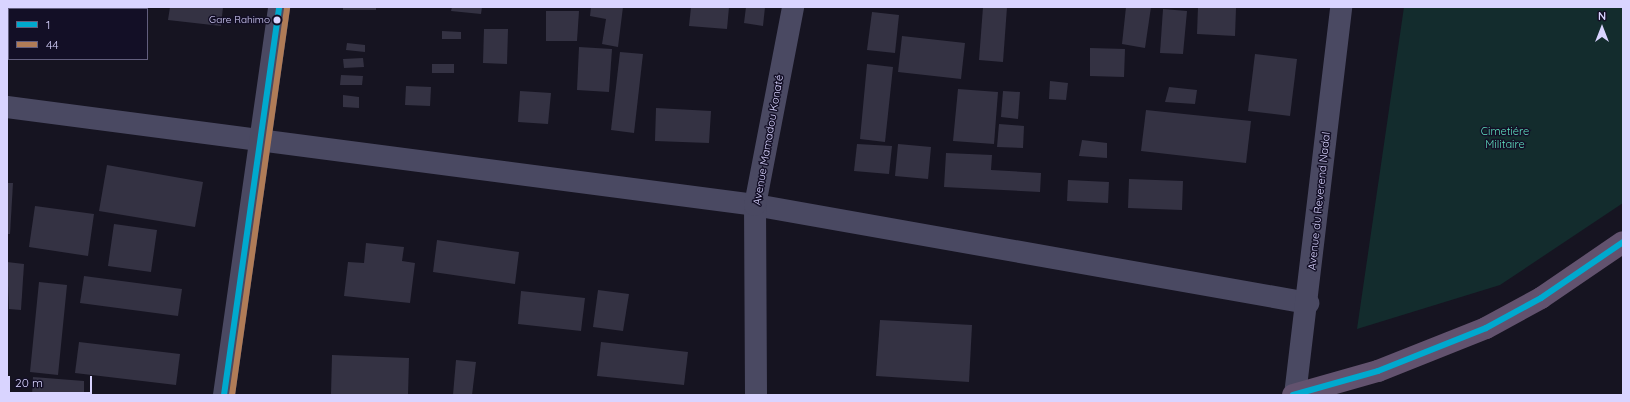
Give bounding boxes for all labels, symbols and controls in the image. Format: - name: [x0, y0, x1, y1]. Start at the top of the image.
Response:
- legend: [8, 8, 148, 60]
- north arrow: [1582, 8, 1622, 48]
- text: N: [1598, 9, 1606, 23]
- place label: Gare Rahimo: [209, 14, 270, 26]
- marker: Gare Rahimo: [272, 15, 282, 25]
- text: 1: [46, 17, 50, 32]
- text: 44: [46, 37, 59, 52]
- street label: Avenue Mamadou Konaté: [750, 74, 786, 206]
- park label: Cimetiére Militaire: [1481, 125, 1529, 151]
- street label: Avenue du Reverend Nadal: [1305, 131, 1333, 271]
- scale bar: [10, 368, 94, 394]
- text: 20 m: [15, 375, 43, 390]

